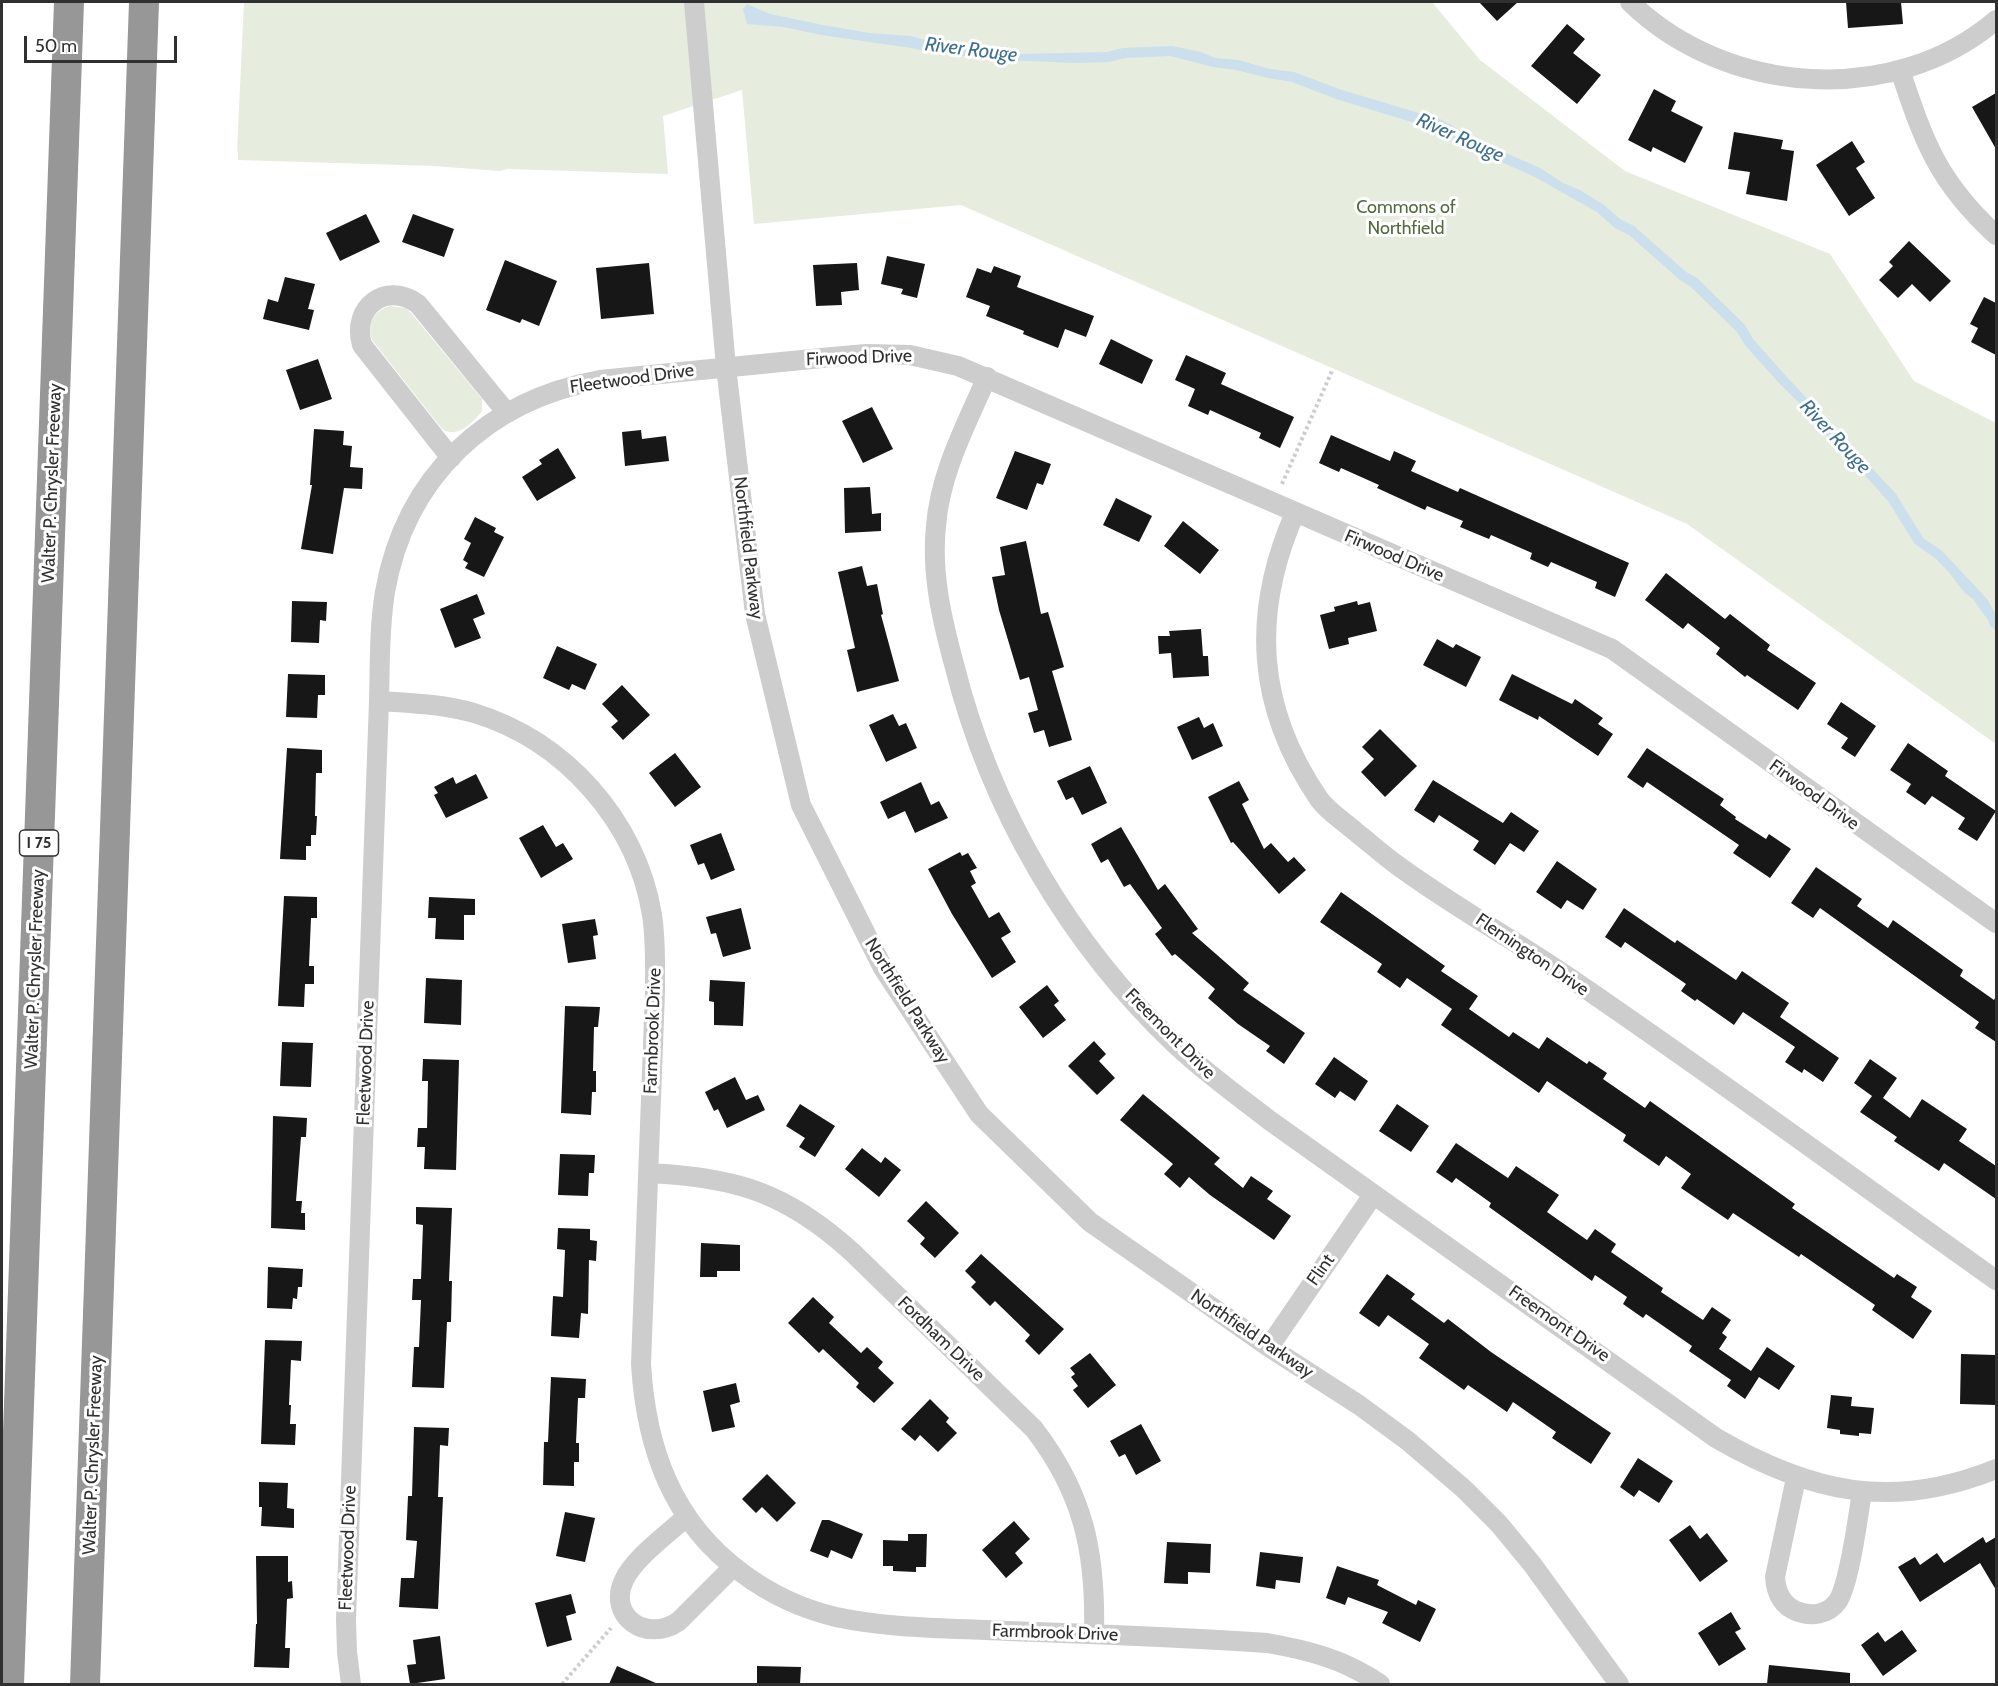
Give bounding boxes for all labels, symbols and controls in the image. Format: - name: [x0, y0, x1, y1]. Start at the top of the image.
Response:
- scale bar: [27, 24, 180, 62]
- water label: River Rouge: [923, 32, 1019, 68]
- text: 50 m: [35, 35, 77, 57]
- water label: River Rouge: [1413, 108, 1507, 168]
- park label: Commons of Northfield: [1356, 197, 1456, 240]
- street label: Firwood Drive: [806, 345, 912, 371]
- street label: Fleetwood Drive: [568, 360, 696, 398]
- street label: Walter P. Chrysler Freeway: [38, 383, 66, 583]
- water label: River Rouge: [1795, 395, 1875, 479]
- street label: Northfield Parkway: [729, 475, 767, 621]
- street label: Firwood Drive: [1341, 525, 1447, 587]
- street label: Firwood Drive: [1765, 755, 1863, 835]
- road number: I 75: [20, 830, 58, 856]
- street label: Walter P. Chrysler Freeway: [21, 869, 49, 1069]
- street label: Flemington Drive: [1471, 909, 1593, 1001]
- street label: Northfield Parkway: [860, 934, 954, 1068]
- street label: Farmbrook Drive: [640, 968, 666, 1094]
- street label: Freemont Drive: [1120, 984, 1220, 1084]
- street label: Fleetwood Drive: [353, 1000, 379, 1126]
- street label: Flint: [1303, 1250, 1339, 1290]
- street label: Freemont Drive: [1504, 1281, 1614, 1367]
- street label: Northfield Parkway: [1186, 1285, 1318, 1383]
- street label: Fordham Drive: [893, 1292, 989, 1386]
- street label: Walter P. Chrysler Freeway: [79, 1355, 107, 1555]
- street label: Fleetwood Drive: [335, 1485, 361, 1611]
- street label: Farmbrook Drive: [992, 1620, 1118, 1646]

